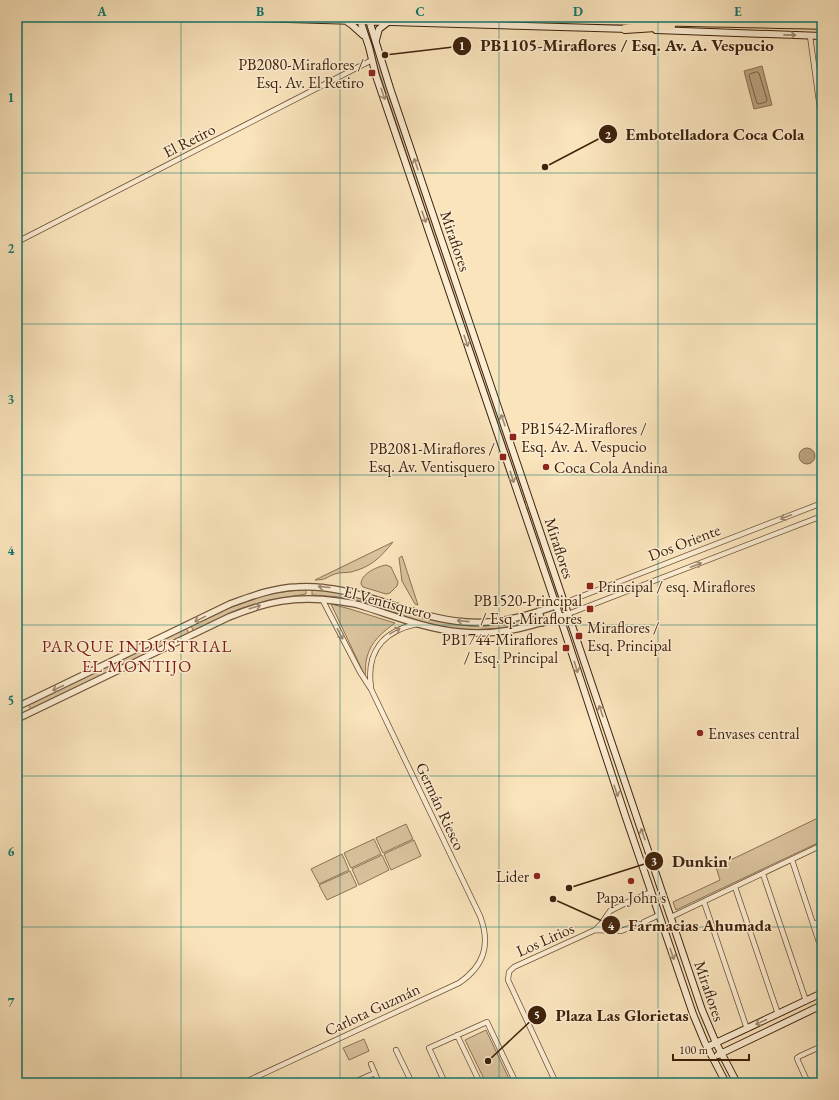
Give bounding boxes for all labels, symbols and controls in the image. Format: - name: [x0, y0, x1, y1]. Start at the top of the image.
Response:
- text: A: [96, 3, 107, 20]
- text: B: [256, 3, 264, 20]
- text: C: [415, 3, 425, 20]
- text: D: [573, 3, 583, 20]
- text: E: [734, 3, 742, 20]
- callout: PB1105-Miraflores / Esq. Av. A. Vespucio: [452, 31, 782, 60]
- one-way arrow: [783, 32, 796, 39]
- text: PB1105-Miraflores / Esq. Av. A. Vespucio: [480, 34, 774, 56]
- text: 1: [459, 38, 465, 54]
- place label: PB2080-Miraflores / Esq. Av. El Retiro: [238, 54, 364, 93]
- marker: PB2080-Miraflores / Esq. Av. El Retiro: [367, 68, 377, 78]
- one-way arrow: [379, 88, 387, 100]
- text: 1: [8, 89, 15, 106]
- street label: El Retiro: [160, 118, 219, 162]
- callout: Embotelladora Coca Cola: [598, 120, 813, 149]
- text: Embotelladora Coca Cola: [625, 123, 805, 145]
- text: 2: [605, 127, 612, 143]
- one-way arrow: [412, 158, 419, 171]
- street label: Miraflores: [435, 208, 476, 274]
- one-way arrow: [421, 211, 429, 223]
- text: 2: [8, 240, 15, 257]
- one-way arrow: [463, 334, 471, 346]
- text: 3: [8, 391, 15, 408]
- one-way arrow: [499, 413, 506, 426]
- place label: PB1542-Miraflores / Esq. Av. A. Vespucio: [521, 418, 647, 457]
- marker: PB1542-Miraflores / Esq. Av. A. Vespucio: [508, 432, 518, 442]
- place label: PB2081-Miraflores / Esq. Av. Ventisquero: [369, 438, 495, 477]
- marker: PB2081-Miraflores / Esq. Av. Ventisquero: [498, 452, 508, 462]
- place label: Coca Cola Andina: [554, 457, 669, 478]
- marker: Coca Cola Andina: [541, 462, 551, 472]
- one-way arrow: [509, 471, 517, 483]
- one-way arrow: [780, 514, 792, 522]
- street label: Miraflores: [540, 515, 579, 581]
- street label: Dos Oriente: [645, 519, 723, 566]
- text: 4: [8, 542, 15, 559]
- one-way arrow: [689, 561, 701, 568]
- place label: Principal / esq. Miraflores: [598, 576, 755, 597]
- street label: El Ventisquero: [342, 581, 434, 624]
- marker: Principal / esq. Miraflores: [585, 581, 595, 591]
- one-way arrow: [318, 584, 331, 591]
- place label: PB1520-Principal / Esq. Miraflores: [473, 590, 582, 629]
- one-way arrow: [248, 603, 261, 610]
- marker: PB1520-Principal / Esq. Miraflores: [585, 604, 595, 614]
- one-way arrow: [194, 616, 206, 623]
- place label: Miraflores / Esq. Principal: [587, 617, 672, 656]
- one-way arrow: [457, 618, 470, 625]
- one-way arrow: [336, 627, 344, 639]
- one-way arrow: [389, 627, 401, 635]
- place label: PB1744-Miraflores / Esq. Principal: [442, 629, 558, 668]
- marker: Miraflores / Esq. Principal: [574, 631, 584, 641]
- district label: PARQUE INDUSTRIAL EL MONTIJO: [42, 635, 232, 677]
- marker: PB1744-Miraflores / Esq. Principal: [561, 643, 571, 653]
- one-way arrow: [573, 661, 580, 674]
- one-way arrow: [52, 685, 64, 692]
- text: 5: [8, 692, 14, 709]
- one-way arrow: [597, 706, 605, 718]
- place label: Envases central: [708, 723, 800, 744]
- marker: Envases central: [695, 728, 705, 738]
- street label: Germán Riesco: [411, 759, 470, 854]
- one-way arrow: [613, 785, 621, 797]
- one-way arrow: [639, 829, 647, 841]
- text: 6: [8, 843, 15, 860]
- callout: Dunkin': [644, 847, 740, 876]
- text: Dunkin': [672, 850, 732, 872]
- text: 3: [651, 853, 657, 869]
- place label: Lider: [496, 866, 530, 887]
- marker: Lider: [532, 871, 542, 881]
- marker: Papa John's: [626, 876, 636, 886]
- place label: Papa John's: [596, 887, 666, 908]
- callout: Farmacias Ahumada: [601, 911, 780, 940]
- text: Farmacias Ahumada: [628, 914, 772, 936]
- street label: Los Lirios: [513, 917, 577, 962]
- text: 4: [608, 918, 615, 934]
- one-way arrow: [669, 947, 677, 959]
- street label: Miraflores: [689, 958, 730, 1024]
- street label: Carlota Guzmán: [321, 978, 424, 1041]
- text: 7: [8, 994, 15, 1011]
- callout: Plaza Las Glorietas: [527, 1000, 697, 1029]
- text: Plaza Las Glorietas: [555, 1004, 689, 1026]
- text: 5: [534, 1007, 540, 1023]
- one-way arrow: [756, 1019, 768, 1026]
- scale bar: [673, 1036, 749, 1062]
- text: 100 m: [679, 1042, 709, 1058]

